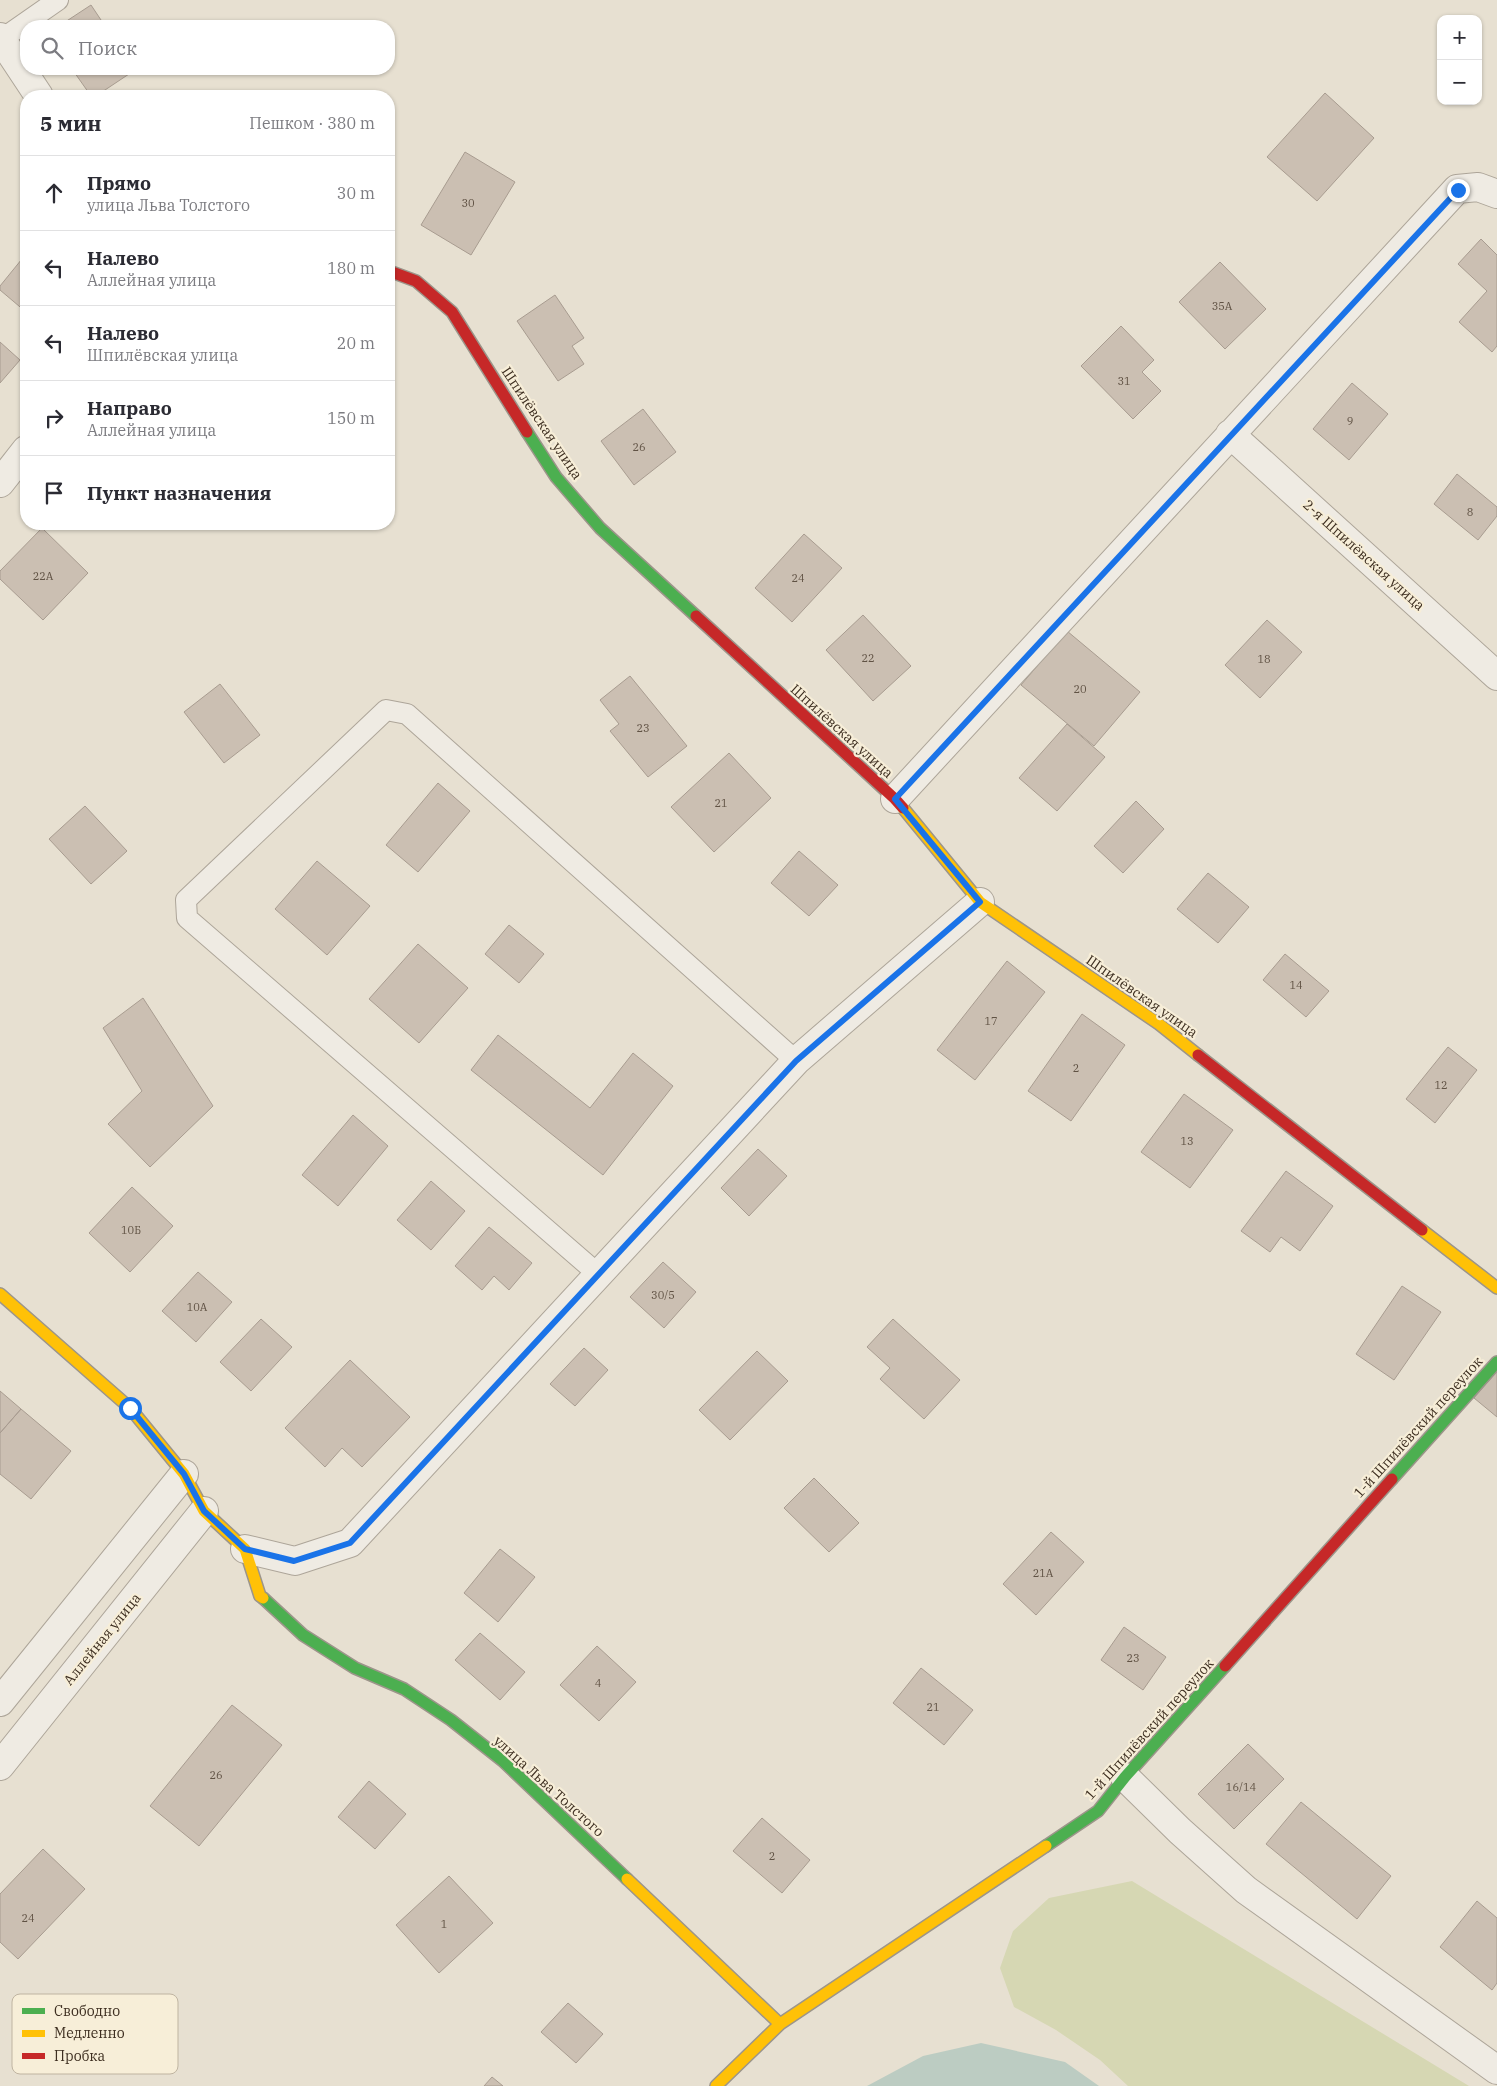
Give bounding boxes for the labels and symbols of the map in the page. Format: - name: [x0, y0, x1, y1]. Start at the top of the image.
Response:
- route end: [1447, 179, 1470, 202]
- house number: 30: [461, 196, 475, 210]
- house number: 35А: [1212, 299, 1233, 313]
- street label: Шпилёвская улица: [498, 363, 587, 483]
- house number: 31: [1117, 374, 1131, 388]
- house number: 9: [1347, 414, 1353, 428]
- house number: 26: [632, 440, 646, 454]
- street label: 2-я Шпилёвская улица: [1299, 496, 1429, 615]
- house number: 8: [1467, 505, 1473, 519]
- house number: 22А: [33, 569, 54, 583]
- house number: 24: [791, 571, 805, 585]
- house number: 22: [861, 651, 875, 665]
- house number: 18: [1257, 652, 1271, 666]
- street label: Шпилёвская улица: [787, 680, 897, 782]
- house number: 20: [1073, 682, 1087, 696]
- house number: 23: [636, 721, 650, 735]
- house number: 21: [714, 796, 728, 810]
- street label: Шпилёвская улица: [1083, 951, 1202, 1042]
- house number: 14: [1289, 978, 1303, 992]
- house number: 17: [984, 1014, 998, 1028]
- house number: 2: [1073, 1061, 1079, 1075]
- house number: 12: [1434, 1078, 1448, 1092]
- house number: 13: [1180, 1134, 1194, 1148]
- house number: 10Б: [121, 1223, 141, 1237]
- house number: 30/5: [651, 1288, 675, 1302]
- house number: 10А: [187, 1300, 208, 1314]
- street label: 1-й Шпилёвский переулок: [1350, 1353, 1486, 1501]
- route start: [119, 1397, 142, 1420]
- house number: 21А: [1033, 1566, 1054, 1580]
- street label: Аллейная улица: [59, 1589, 145, 1689]
- house number: 23: [1126, 1651, 1140, 1665]
- street label: 1-й Шпилёвский переулок: [1081, 1655, 1217, 1803]
- house number: 4: [595, 1676, 602, 1690]
- house number: 21: [926, 1700, 940, 1714]
- street label: улица Льва Толстого: [490, 1732, 608, 1840]
- house number: 26: [209, 1768, 223, 1782]
- house number: 16/14: [1226, 1780, 1257, 1794]
- house number: 2: [769, 1849, 775, 1863]
- house number: 24: [21, 1911, 35, 1925]
- house number: 1: [441, 1917, 447, 1931]
- legend: [12, 1994, 178, 2074]
- text: Свободно: [54, 2002, 120, 2020]
- text: Медленно: [54, 2024, 125, 2042]
- text: Пробка: [54, 2047, 105, 2065]

